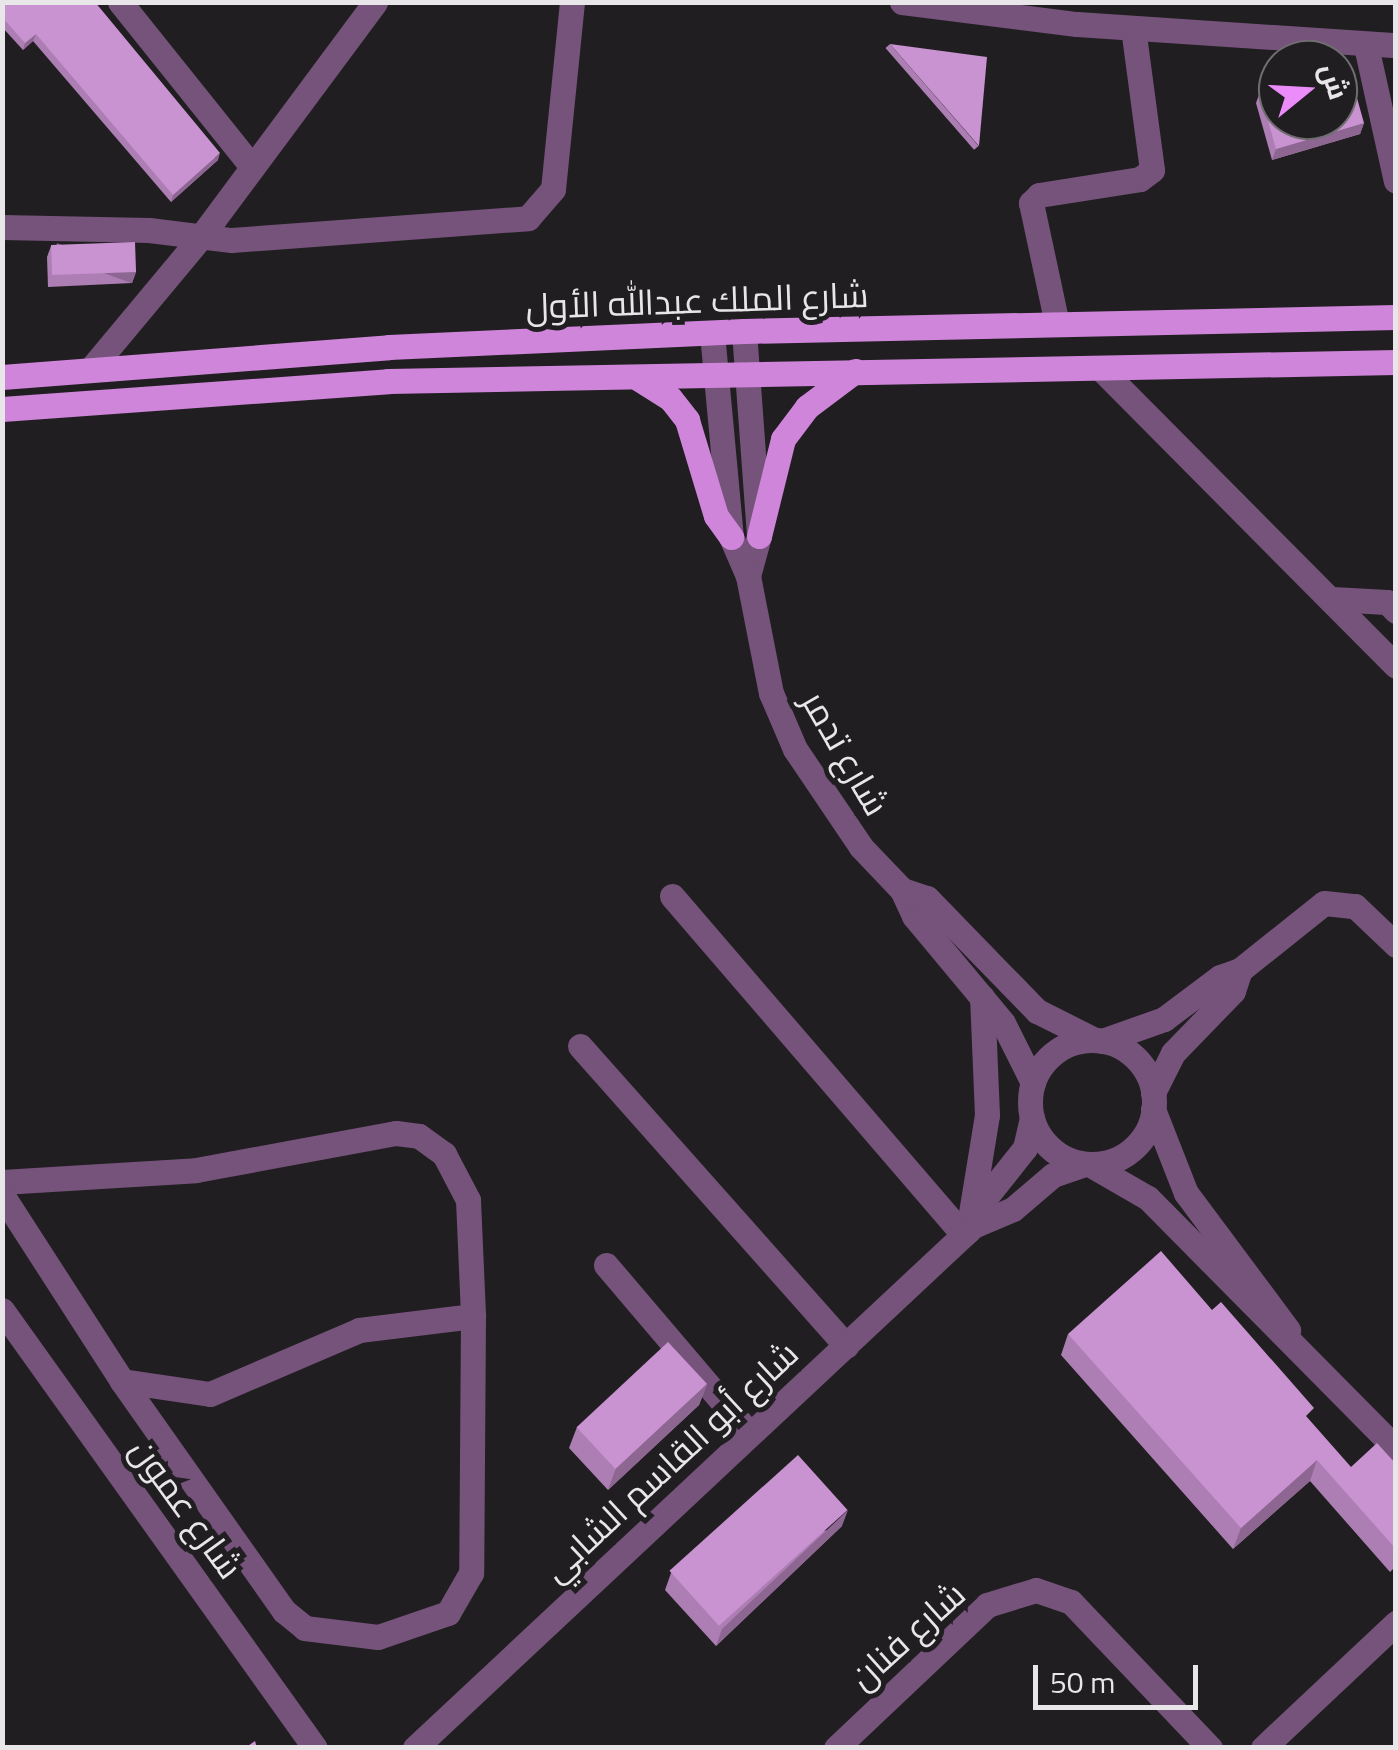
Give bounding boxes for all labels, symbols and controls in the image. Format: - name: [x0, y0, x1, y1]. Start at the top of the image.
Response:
- north arrow: [1258, 40, 1358, 140]
- text: ش: [1309, 57, 1361, 105]
- street label: شارع الملك عبدالله الأول: [525, 273, 869, 327]
- street label: شارع تدمر: [794, 683, 898, 823]
- street label: شارع أبو القاسم الشابي: [534, 1332, 806, 1590]
- street label: شارع عمون: [122, 1430, 252, 1586]
- street label: شارع فنان: [841, 1572, 973, 1698]
- scale bar: [1038, 1645, 1203, 1707]
- text: 50 m: [1050, 1659, 1115, 1705]

